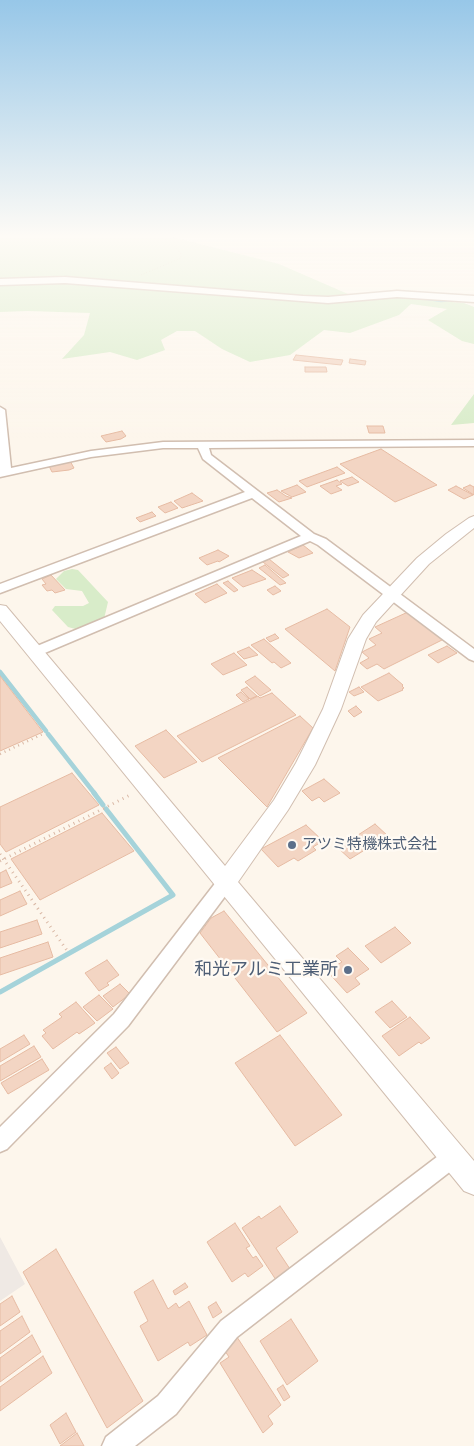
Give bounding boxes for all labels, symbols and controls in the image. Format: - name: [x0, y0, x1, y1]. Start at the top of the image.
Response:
- place label: アツミ特機株式会社: [302, 836, 437, 854]
- marker: アツミ特機株式会社: [286, 839, 298, 851]
- place label: 和光アルミ工業所: [194, 959, 338, 981]
- marker: 和光アルミ工業所: [342, 964, 354, 976]

